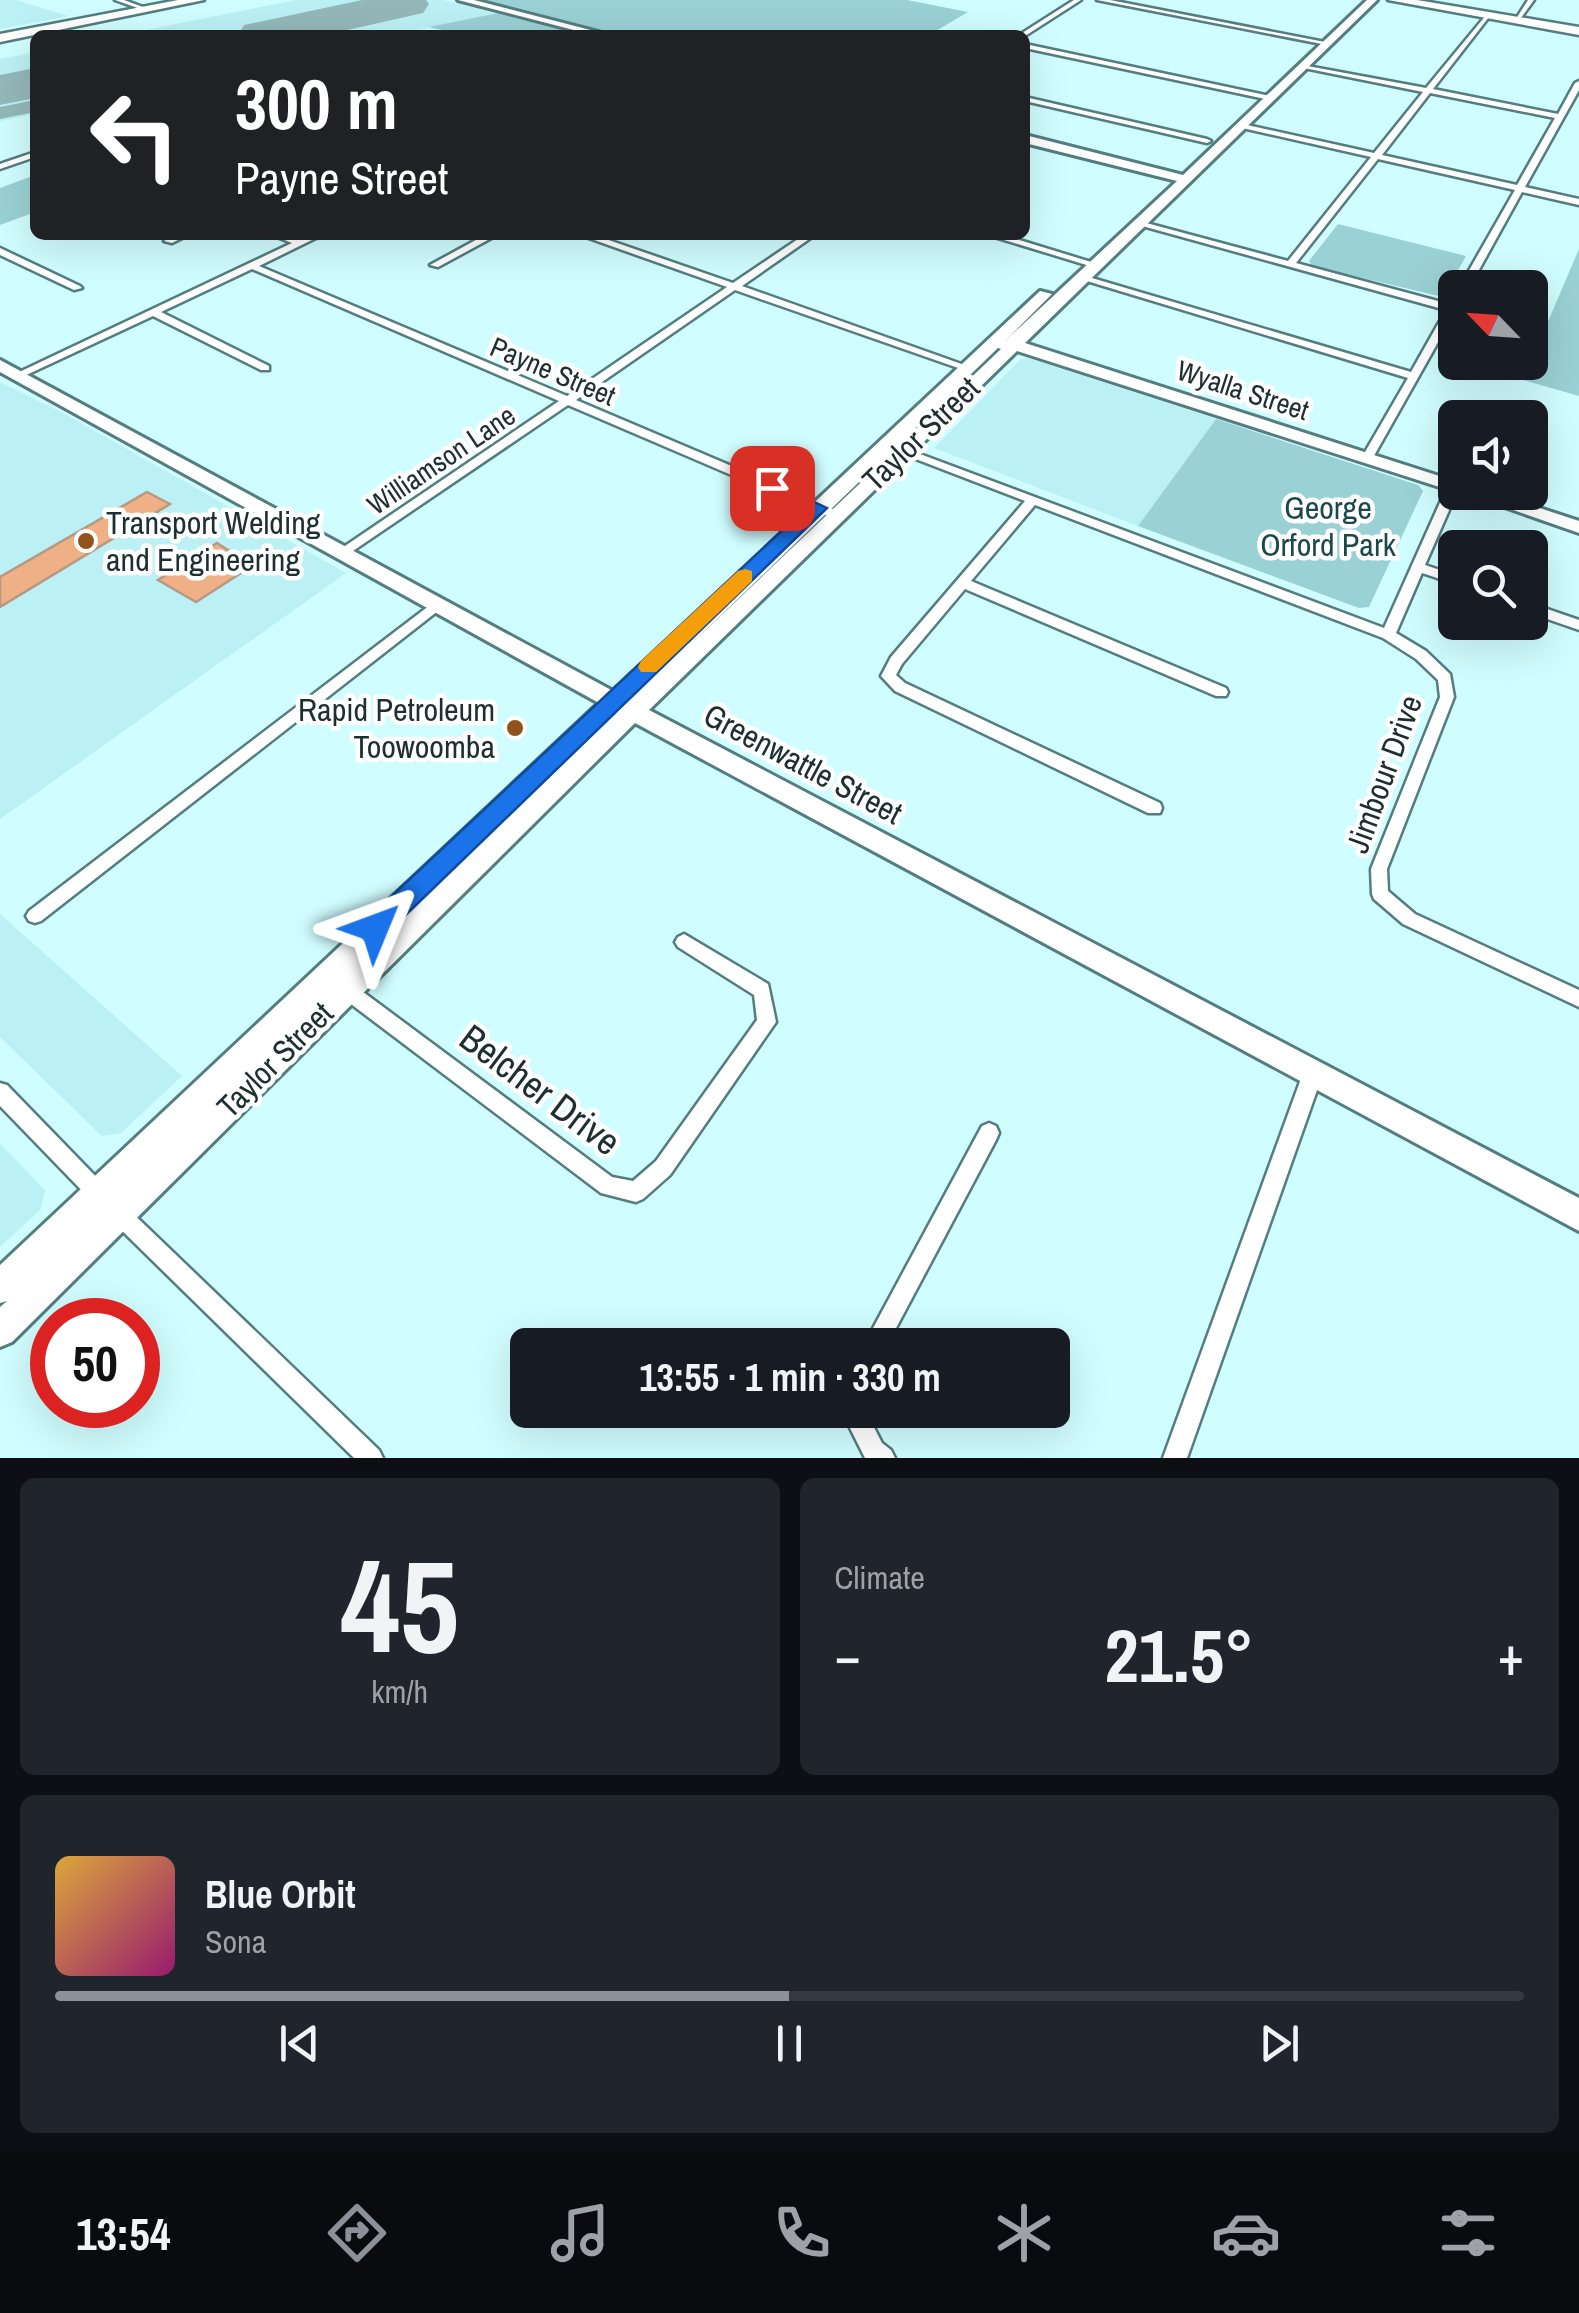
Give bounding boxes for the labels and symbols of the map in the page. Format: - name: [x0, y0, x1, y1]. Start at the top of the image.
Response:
- north arrow: [1438, 270, 1548, 380]
- street label: Payne Street: [484, 328, 622, 414]
- street label: Wyalla Street: [1172, 351, 1314, 429]
- street label: Taylor Street: [853, 367, 989, 500]
- street label: Williamson Lane: [359, 396, 523, 524]
- pin: [730, 446, 815, 531]
- park label: George Orford Park: [1260, 486, 1397, 566]
- place label: Transport Welding and Engineering: [106, 501, 321, 581]
- marker: Transport Welding and Engineering: [75, 530, 97, 552]
- place label: Rapid Petroleum Toowoomba: [298, 688, 495, 768]
- street label: Jimbour Drive: [1335, 689, 1432, 859]
- street label: Greenwattle Street: [697, 693, 910, 834]
- marker: Rapid Petroleum Toowoomba: [504, 717, 526, 739]
- position arrow: [323, 876, 427, 980]
- street label: Taylor Street: [207, 992, 342, 1127]
- street label: Belcher Drive: [450, 1012, 631, 1167]
- speed limit sign: 50: [30, 1298, 160, 1428]

